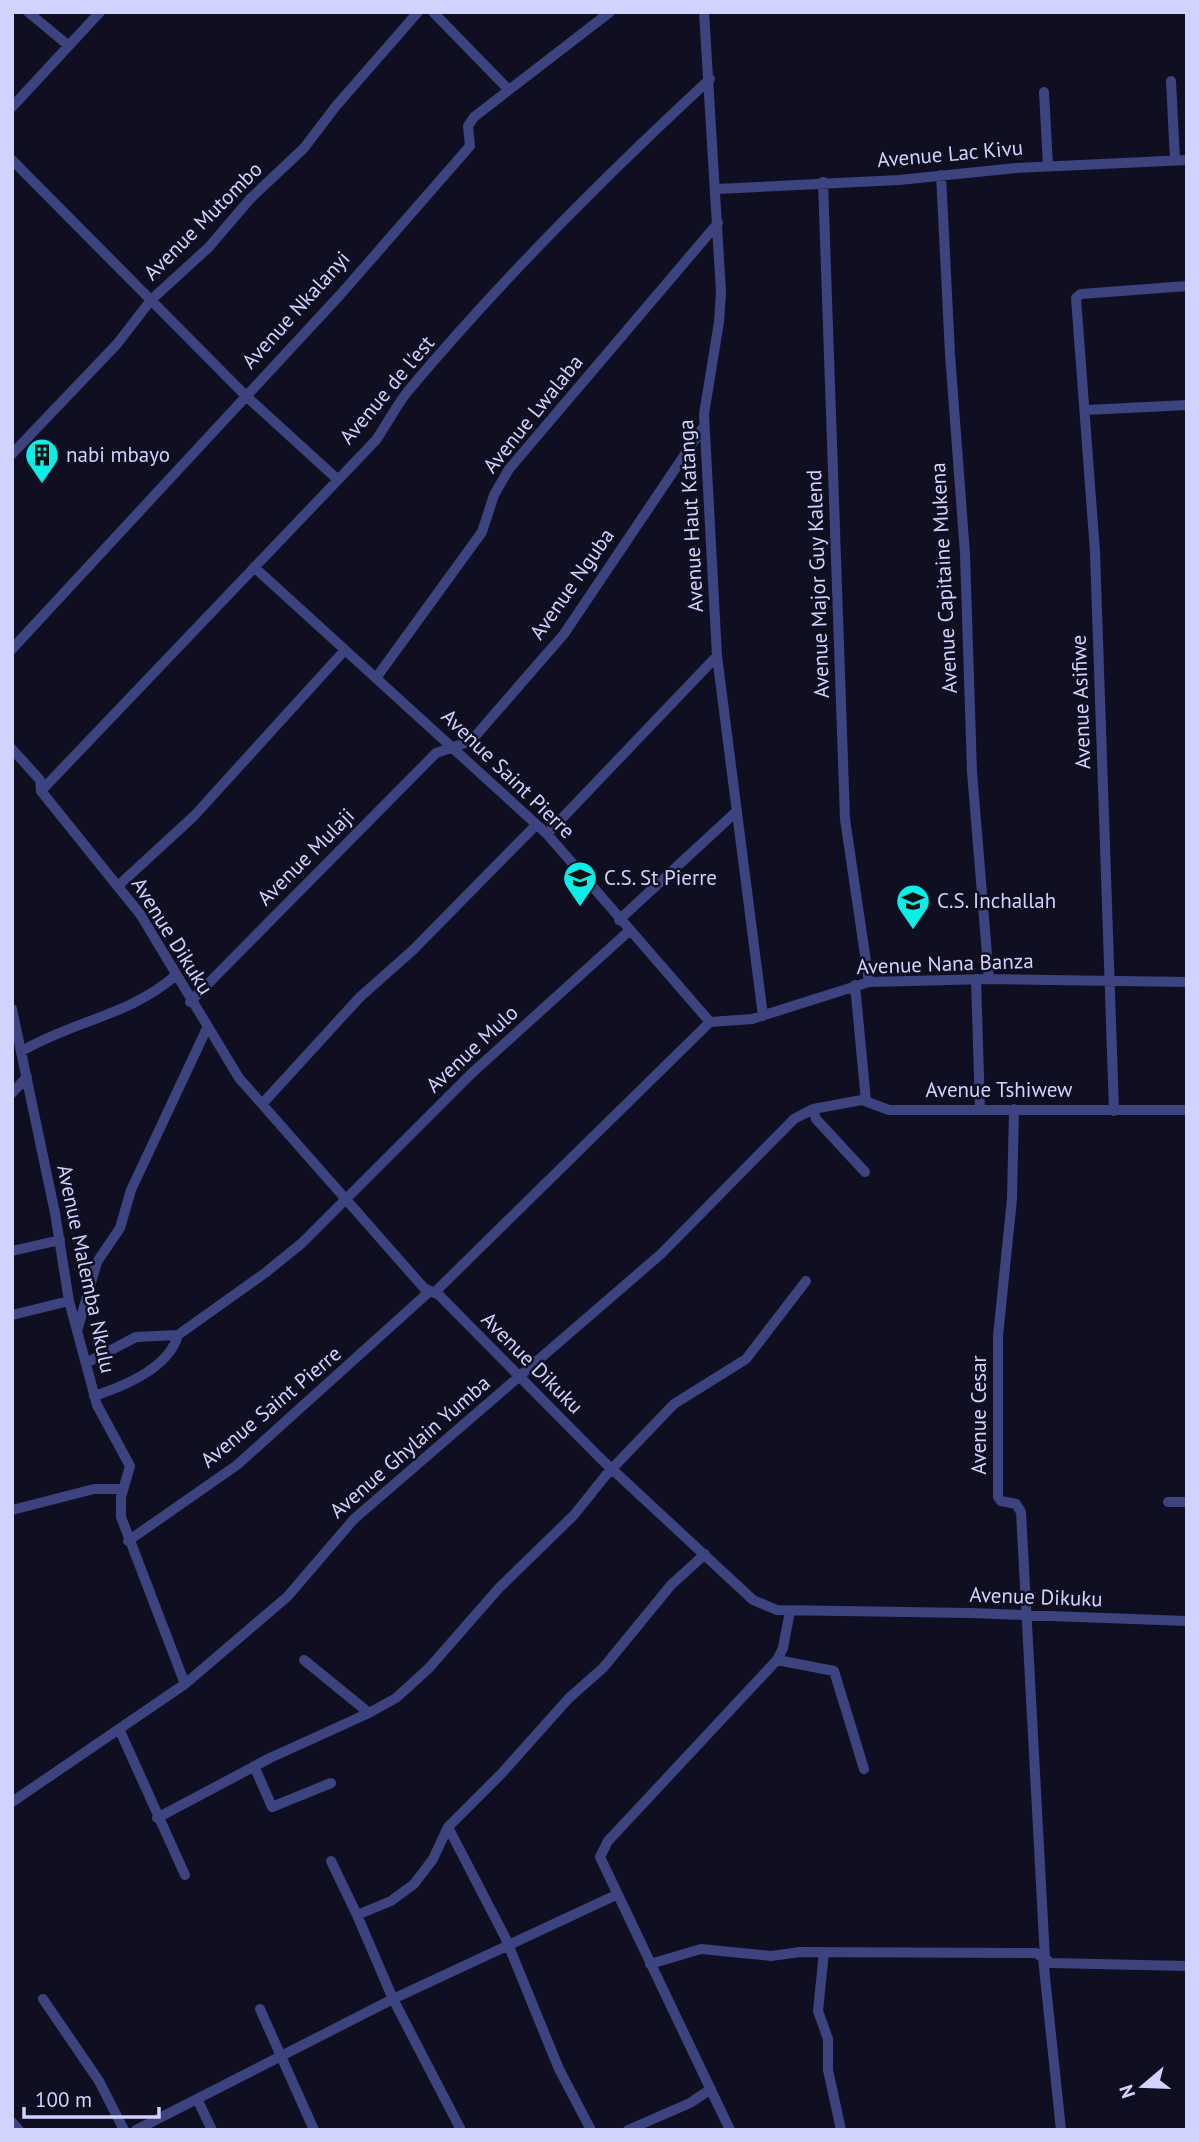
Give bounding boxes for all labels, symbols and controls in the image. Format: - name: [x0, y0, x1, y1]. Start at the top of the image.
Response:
- street label: Avenue Lac Kivu: [876, 134, 1024, 173]
- street label: Avenue Mutombo: [138, 156, 268, 286]
- street label: Avenue Nkalanyi: [236, 245, 356, 374]
- street label: Avenue de l'est: [333, 330, 440, 450]
- street label: Avenue Lwalaba: [477, 349, 589, 478]
- street label: Avenue Haut Katanga: [672, 419, 709, 613]
- building icon: nabi mbayo: [23, 436, 61, 485]
- place label: nabi mbayo: [66, 441, 170, 468]
- street label: Avenue Capitaine Mukena: [924, 462, 963, 694]
- street label: Avenue Major Guy Kalend: [800, 469, 835, 699]
- street label: Avenue Nguba: [523, 523, 620, 645]
- street label: Avenue Asifiwe: [1065, 634, 1096, 770]
- street label: Avenue Saint Pierre: [436, 703, 581, 844]
- street label: Avenue Mulaji: [251, 802, 360, 911]
- school or university icon: C.S. St Pierre: [561, 859, 599, 908]
- place label: C.S. St Pierre: [604, 864, 717, 891]
- street label: Avenue Dikuku: [126, 872, 219, 999]
- school or university icon: C.S. Inchallah: [894, 882, 932, 931]
- place label: C.S. Inchallah: [937, 887, 1056, 914]
- street label: Avenue Nana Banza: [856, 947, 1034, 980]
- street label: Avenue Mulo: [420, 999, 523, 1098]
- street label: Avenue Tshiwew: [925, 1076, 1073, 1103]
- street label: Avenue Malemba Nkulu: [51, 1162, 122, 1376]
- street label: Avenue Dikuku: [476, 1306, 589, 1419]
- street label: Avenue Saint Pierre: [195, 1340, 347, 1473]
- street label: Avenue Cesar: [965, 1355, 992, 1475]
- street label: Avenue Ghylain Yumba: [324, 1369, 496, 1524]
- street label: Avenue Dikuku: [969, 1581, 1103, 1612]
- north arrow: [1108, 2051, 1178, 2121]
- scale bar: [24, 2076, 159, 2120]
- text: N: [1114, 2082, 1140, 2101]
- text: 100 m: [35, 2086, 92, 2113]

